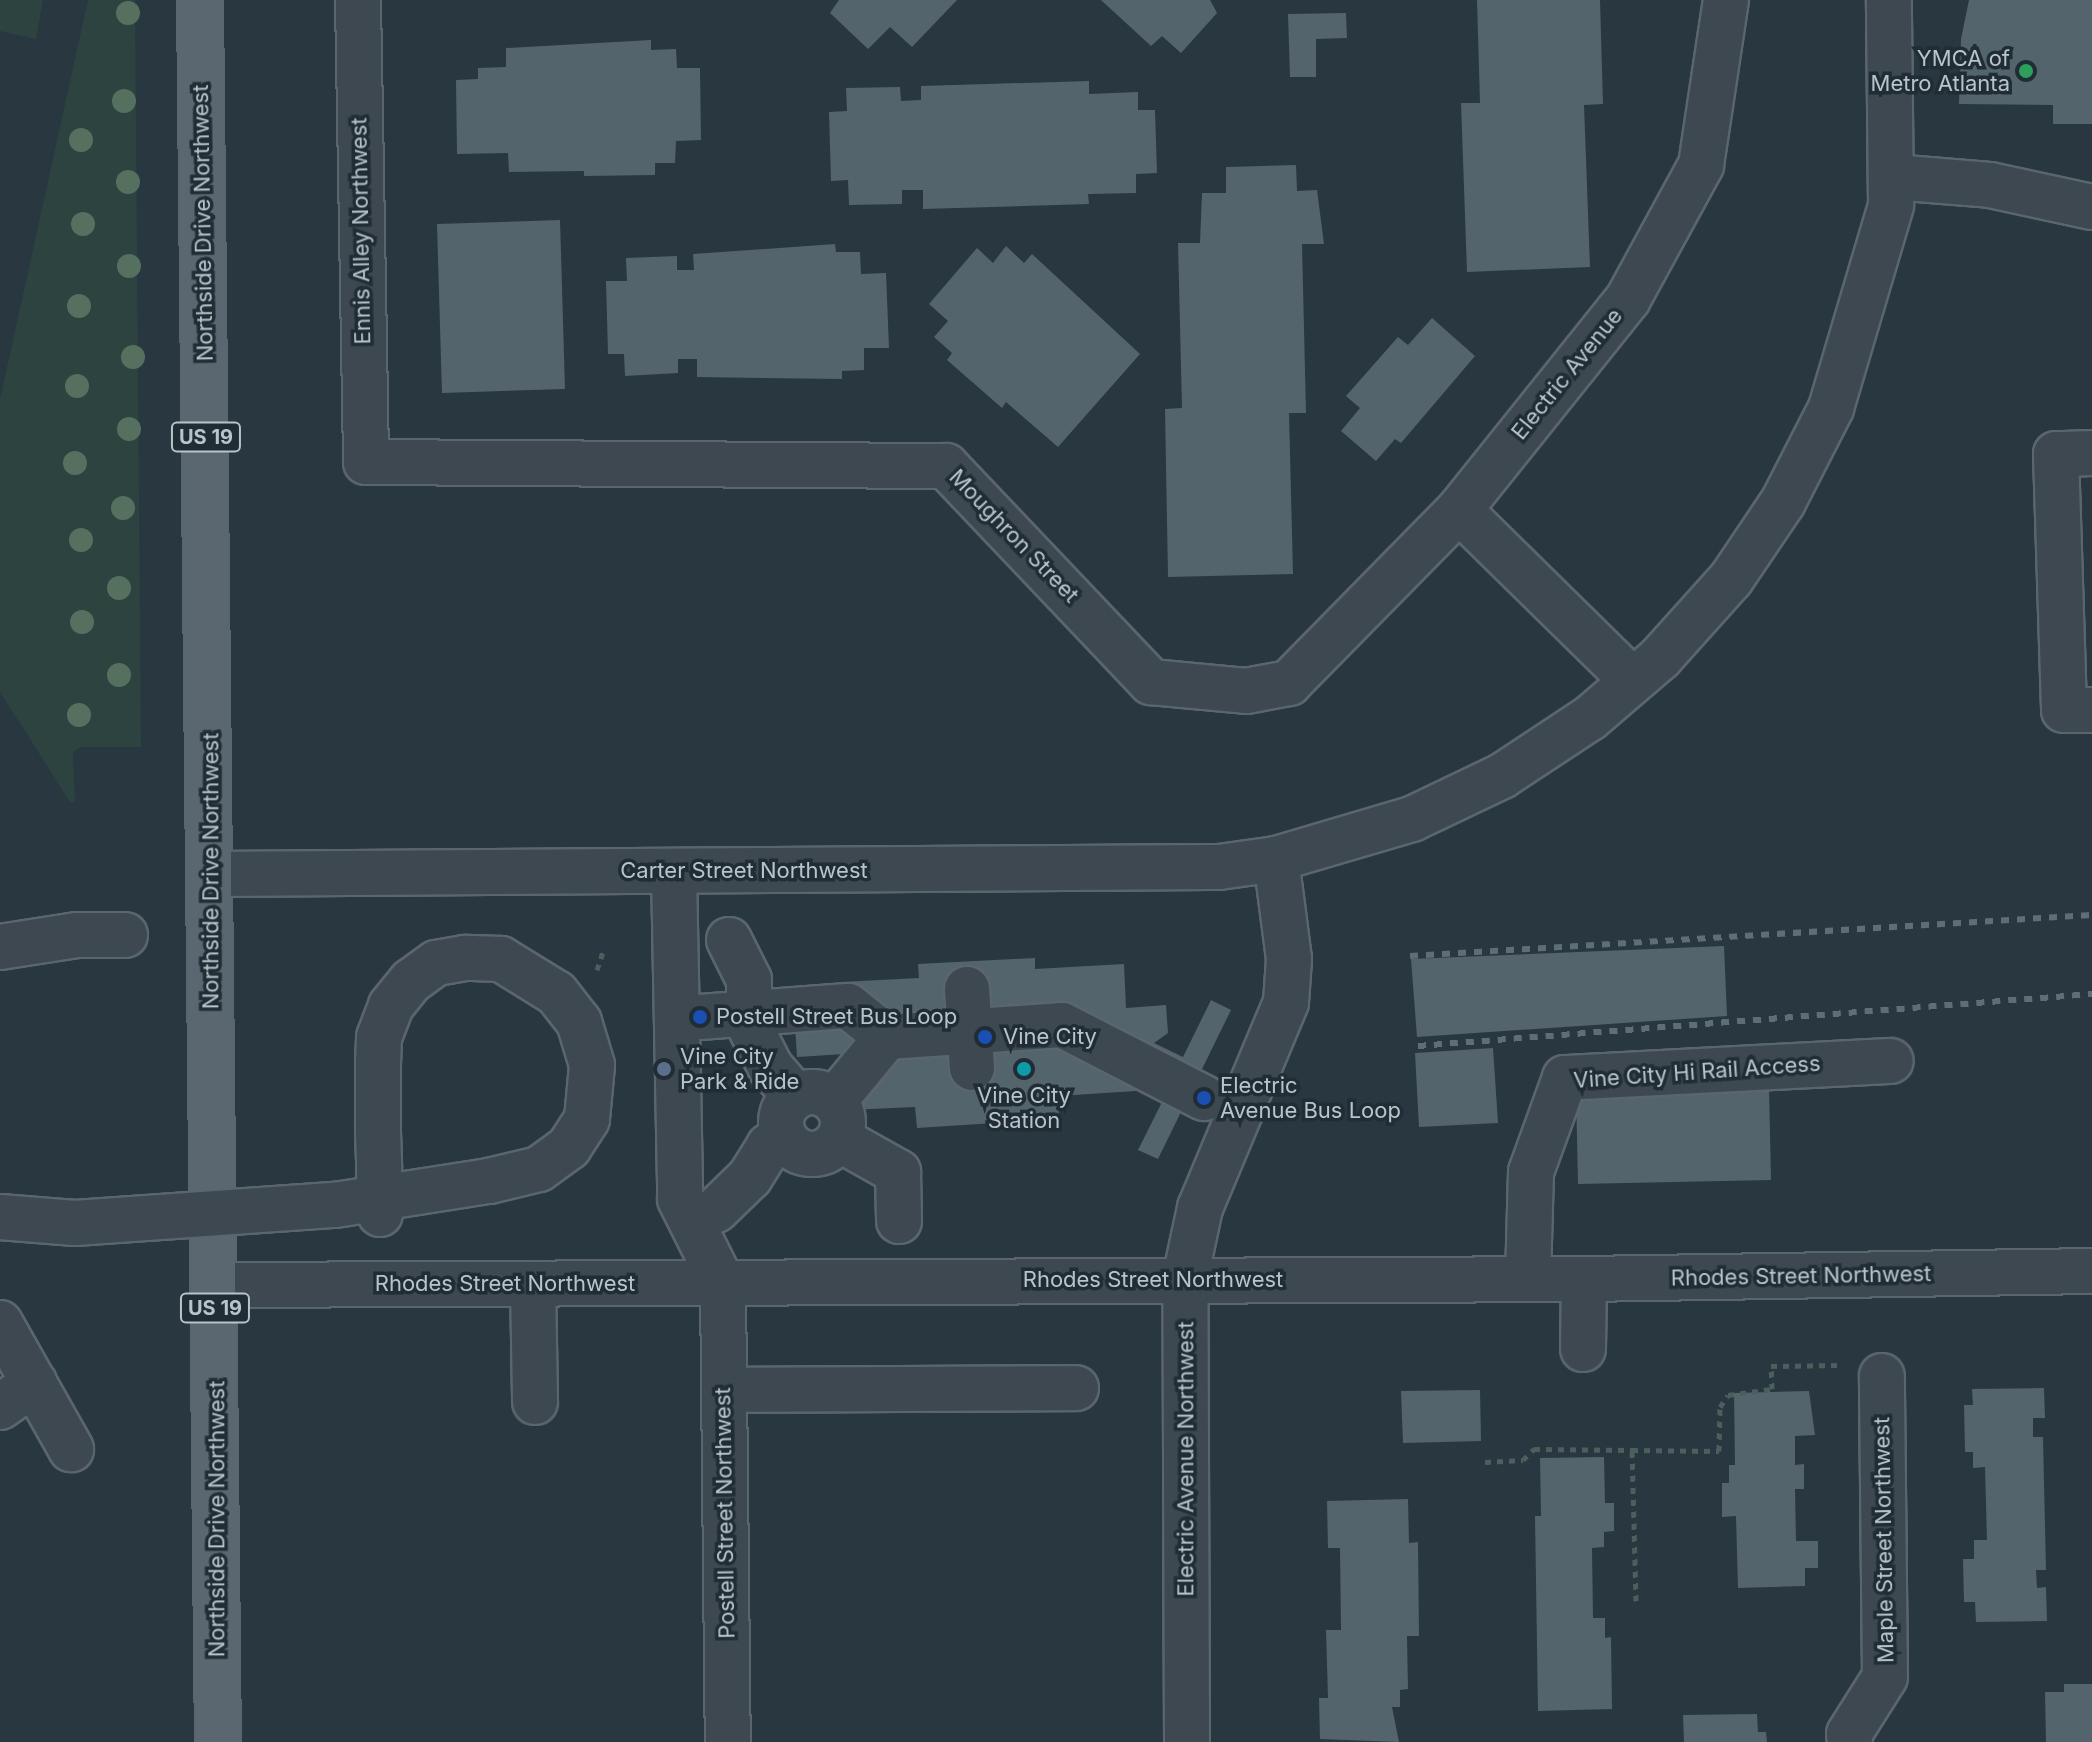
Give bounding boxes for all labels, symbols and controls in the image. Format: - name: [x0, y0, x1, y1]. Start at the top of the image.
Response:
- place label: YMCA of Metro Atlanta: [1871, 45, 2010, 96]
- marker: YMCA of Metro Atlanta: [2017, 62, 2035, 80]
- street label: Northside Drive Northwest: [187, 84, 219, 362]
- street label: Ennis Alley Northwest: [346, 117, 376, 345]
- street label: Electric Avenue: [1506, 303, 1628, 445]
- road number: US 19: [170, 421, 242, 453]
- street label: Moughron Street: [944, 464, 1084, 608]
- street label: Northside Drive Northwest: [198, 733, 224, 1009]
- street label: Carter Street Northwest: [620, 858, 868, 884]
- place label: Postell Street Bus Loop: [716, 1004, 957, 1030]
- marker: Postell Street Bus Loop: [691, 1008, 709, 1026]
- place label: Vine City: [1003, 1024, 1097, 1050]
- marker: Vine City: [974, 1026, 996, 1048]
- place label: Vine City Park & Ride: [680, 1043, 799, 1094]
- street label: Vine City Hi Rail Access: [1573, 1050, 1821, 1094]
- marker: Vine City Park & Ride: [655, 1060, 673, 1078]
- marker: Vine City Station: [1015, 1060, 1033, 1078]
- place label: Electric Avenue Bus Loop: [1220, 1072, 1401, 1124]
- place label: Vine City Station: [977, 1082, 1071, 1134]
- marker: Electric Avenue Bus Loop: [1195, 1089, 1213, 1107]
- street label: Rhodes Street Northwest: [1671, 1261, 1931, 1291]
- street label: Rhodes Street Northwest: [1023, 1267, 1283, 1293]
- street label: Rhodes Street Northwest: [375, 1271, 635, 1297]
- road number: US 19: [179, 1292, 251, 1324]
- street label: Electric Avenue Northwest: [1173, 1321, 1199, 1597]
- street label: Northside Drive Northwest: [204, 1381, 230, 1657]
- street label: Postell Street Northwest: [710, 1387, 740, 1639]
- street label: Maple Street Northwest: [1869, 1417, 1899, 1663]

